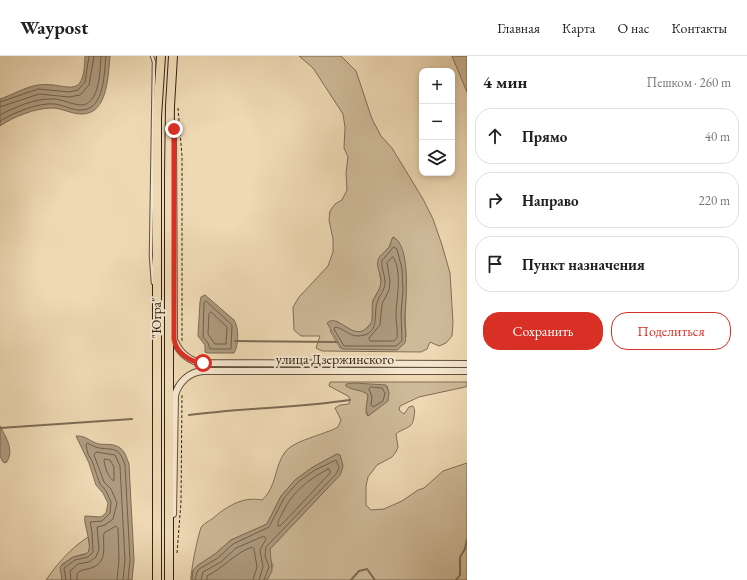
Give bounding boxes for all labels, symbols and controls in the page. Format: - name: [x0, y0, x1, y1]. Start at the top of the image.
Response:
- text: Waypost: [20, 15, 88, 40]
- text: Главная: [497, 19, 540, 37]
- text: Карта: [562, 19, 595, 37]
- text: О нас: [617, 19, 649, 37]
- text: Контакты: [671, 19, 727, 37]
- map controls: [419, 68, 455, 176]
- button: +: [419, 68, 455, 104]
- text: 4 мин: [483, 71, 527, 93]
- text: Пешком · 260 m: [647, 74, 731, 91]
- button: −: [419, 104, 455, 140]
- route end: [165, 120, 183, 138]
- icon: ahead: [484, 125, 506, 147]
- text: Прямо: [522, 127, 567, 146]
- text: 40 m: [705, 128, 730, 145]
- button: layers: [419, 140, 455, 176]
- icon: right: [484, 189, 506, 211]
- text: Направо: [522, 191, 579, 210]
- text: 220 m: [699, 192, 730, 209]
- icon: arrive: [484, 253, 506, 275]
- text: Пункт назначения: [522, 255, 645, 274]
- street label: "Югра": [147, 297, 165, 339]
- button: Сохранить: [483, 312, 603, 350]
- button: Поделиться: [611, 312, 731, 350]
- street label: улица Дзержинского: [276, 350, 394, 368]
- route start: [194, 354, 212, 372]

